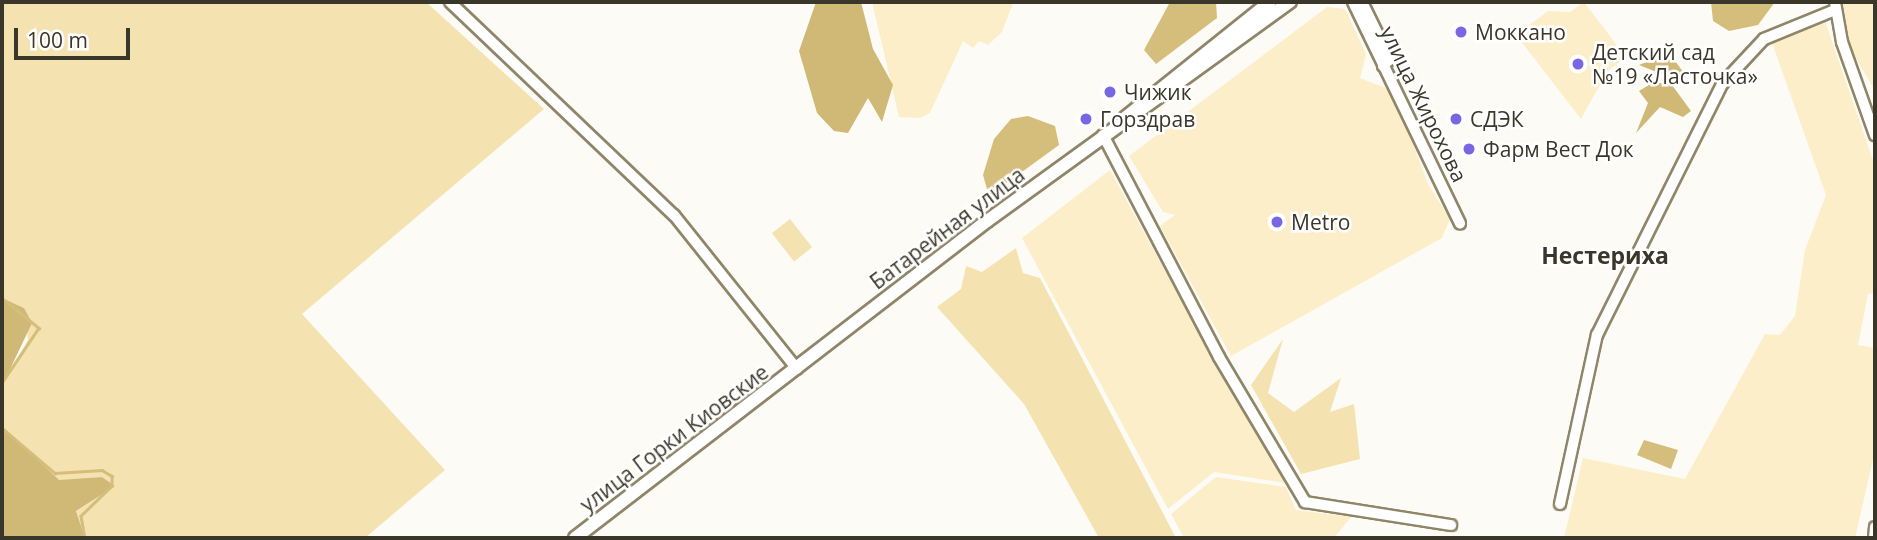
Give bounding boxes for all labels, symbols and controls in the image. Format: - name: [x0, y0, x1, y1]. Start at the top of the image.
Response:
- scale bar: [18, 14, 133, 58]
- place label: Моккано: [1475, 19, 1566, 45]
- street label: улица Жирохова: [1375, 22, 1473, 186]
- marker: Моккано: [1453, 24, 1469, 40]
- text: 100 m: [27, 26, 88, 54]
- place label: Детский сад №19 «Ласточка»: [1592, 39, 1758, 89]
- marker: Детский сад №19 «Ласточка»: [1570, 56, 1586, 72]
- place label: Чижик: [1124, 79, 1192, 105]
- marker: Чижик: [1102, 84, 1118, 100]
- place label: Горздрав: [1100, 106, 1195, 132]
- place label: СДЭК: [1470, 106, 1524, 132]
- marker: Горздрав: [1078, 111, 1094, 127]
- marker: СДЭК: [1448, 111, 1464, 127]
- place label: Фарм Вест Док: [1483, 136, 1634, 162]
- marker: Фарм Вест Док: [1461, 141, 1477, 157]
- street label: Батарейная улица: [865, 162, 1029, 294]
- place label: Metro: [1291, 209, 1350, 235]
- marker: Metro: [1269, 214, 1285, 230]
- district label: Нестериха: [1541, 241, 1669, 269]
- street label: улица Горки Киовские: [575, 359, 773, 517]

